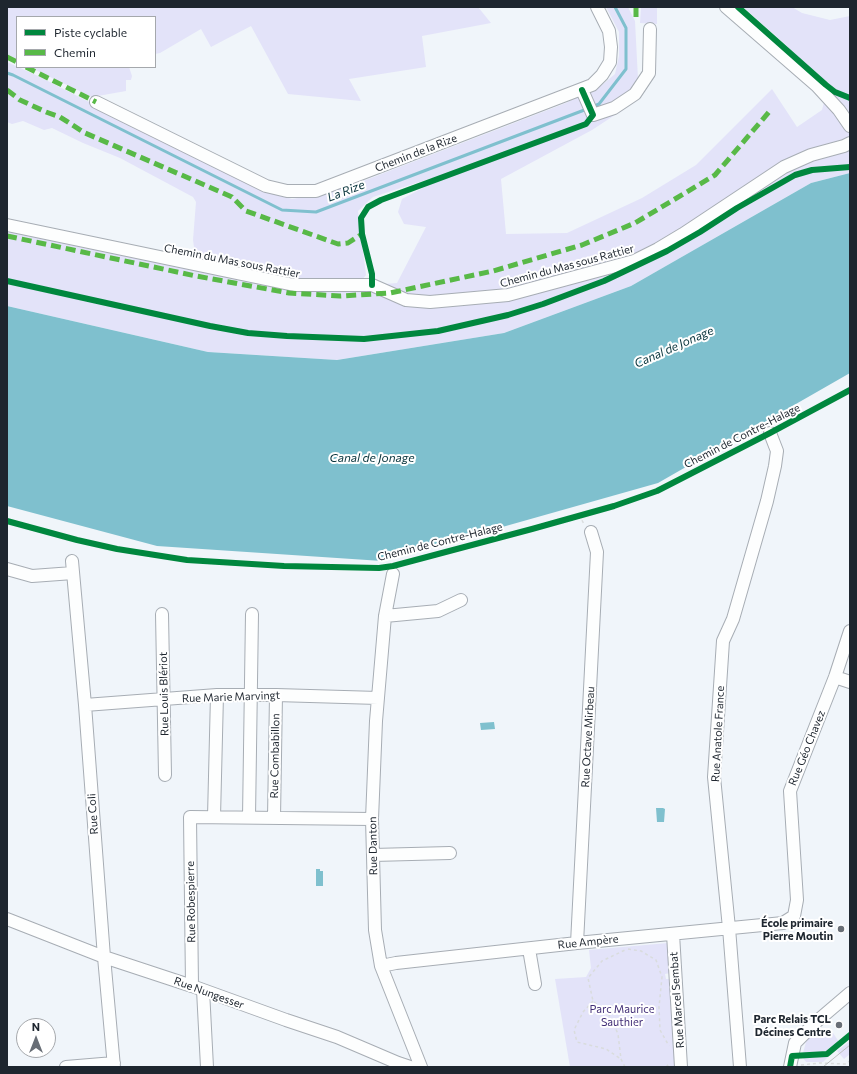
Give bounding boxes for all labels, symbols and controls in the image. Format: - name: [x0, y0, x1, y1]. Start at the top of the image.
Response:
- legend: [16, 16, 156, 68]
- text: Piste cyclable: [54, 25, 127, 39]
- text: Chemin: [54, 45, 96, 59]
- street label: Chemin de la Rize: [373, 131, 459, 175]
- water label: La Rize: [325, 177, 367, 205]
- street label: Chemin du Mas sous Rattier: [163, 241, 301, 281]
- street label: Chemin du Mas sous Rattier: [498, 242, 636, 290]
- water label: Canal de Jonage: [632, 323, 716, 371]
- street label: Chemin de Contre-Halage: [682, 401, 802, 471]
- water label: Canal de Jonage: [329, 451, 415, 465]
- street label: Chemin de Contre-Halage: [376, 520, 504, 564]
- street label: Rue Louis Blériot: [157, 652, 171, 736]
- street label: Rue Anatole France: [709, 685, 727, 783]
- street label: Rue Octave Mirbeau: [579, 686, 597, 788]
- street label: Rue Marie Marvingt: [182, 689, 280, 705]
- street label: Rue Géo Chavez: [786, 708, 828, 788]
- street label: Rue Combabillon: [268, 713, 282, 799]
- street label: Rue Coli: [85, 793, 101, 835]
- street label: Rue Danton: [366, 816, 380, 876]
- street label: Rue Robespierre: [184, 861, 198, 943]
- place label: École primaire Pierre Moutin: [761, 916, 833, 942]
- marker: École primaire Pierre Moutin: [836, 924, 846, 934]
- street label: Rue Ampère: [557, 932, 619, 952]
- street label: Rue Marcel Sembat: [667, 951, 687, 1049]
- street label: Rue Nungesser: [172, 974, 246, 1012]
- park label: Parc Maurice Sauthier: [589, 1002, 655, 1028]
- place label: Parc Relais TCL Décines Centre: [753, 1012, 831, 1038]
- north arrow: [16, 1018, 56, 1058]
- text: N: [32, 1020, 40, 1033]
- marker: Parc Relais TCL Décines Centre: [834, 1020, 844, 1030]

